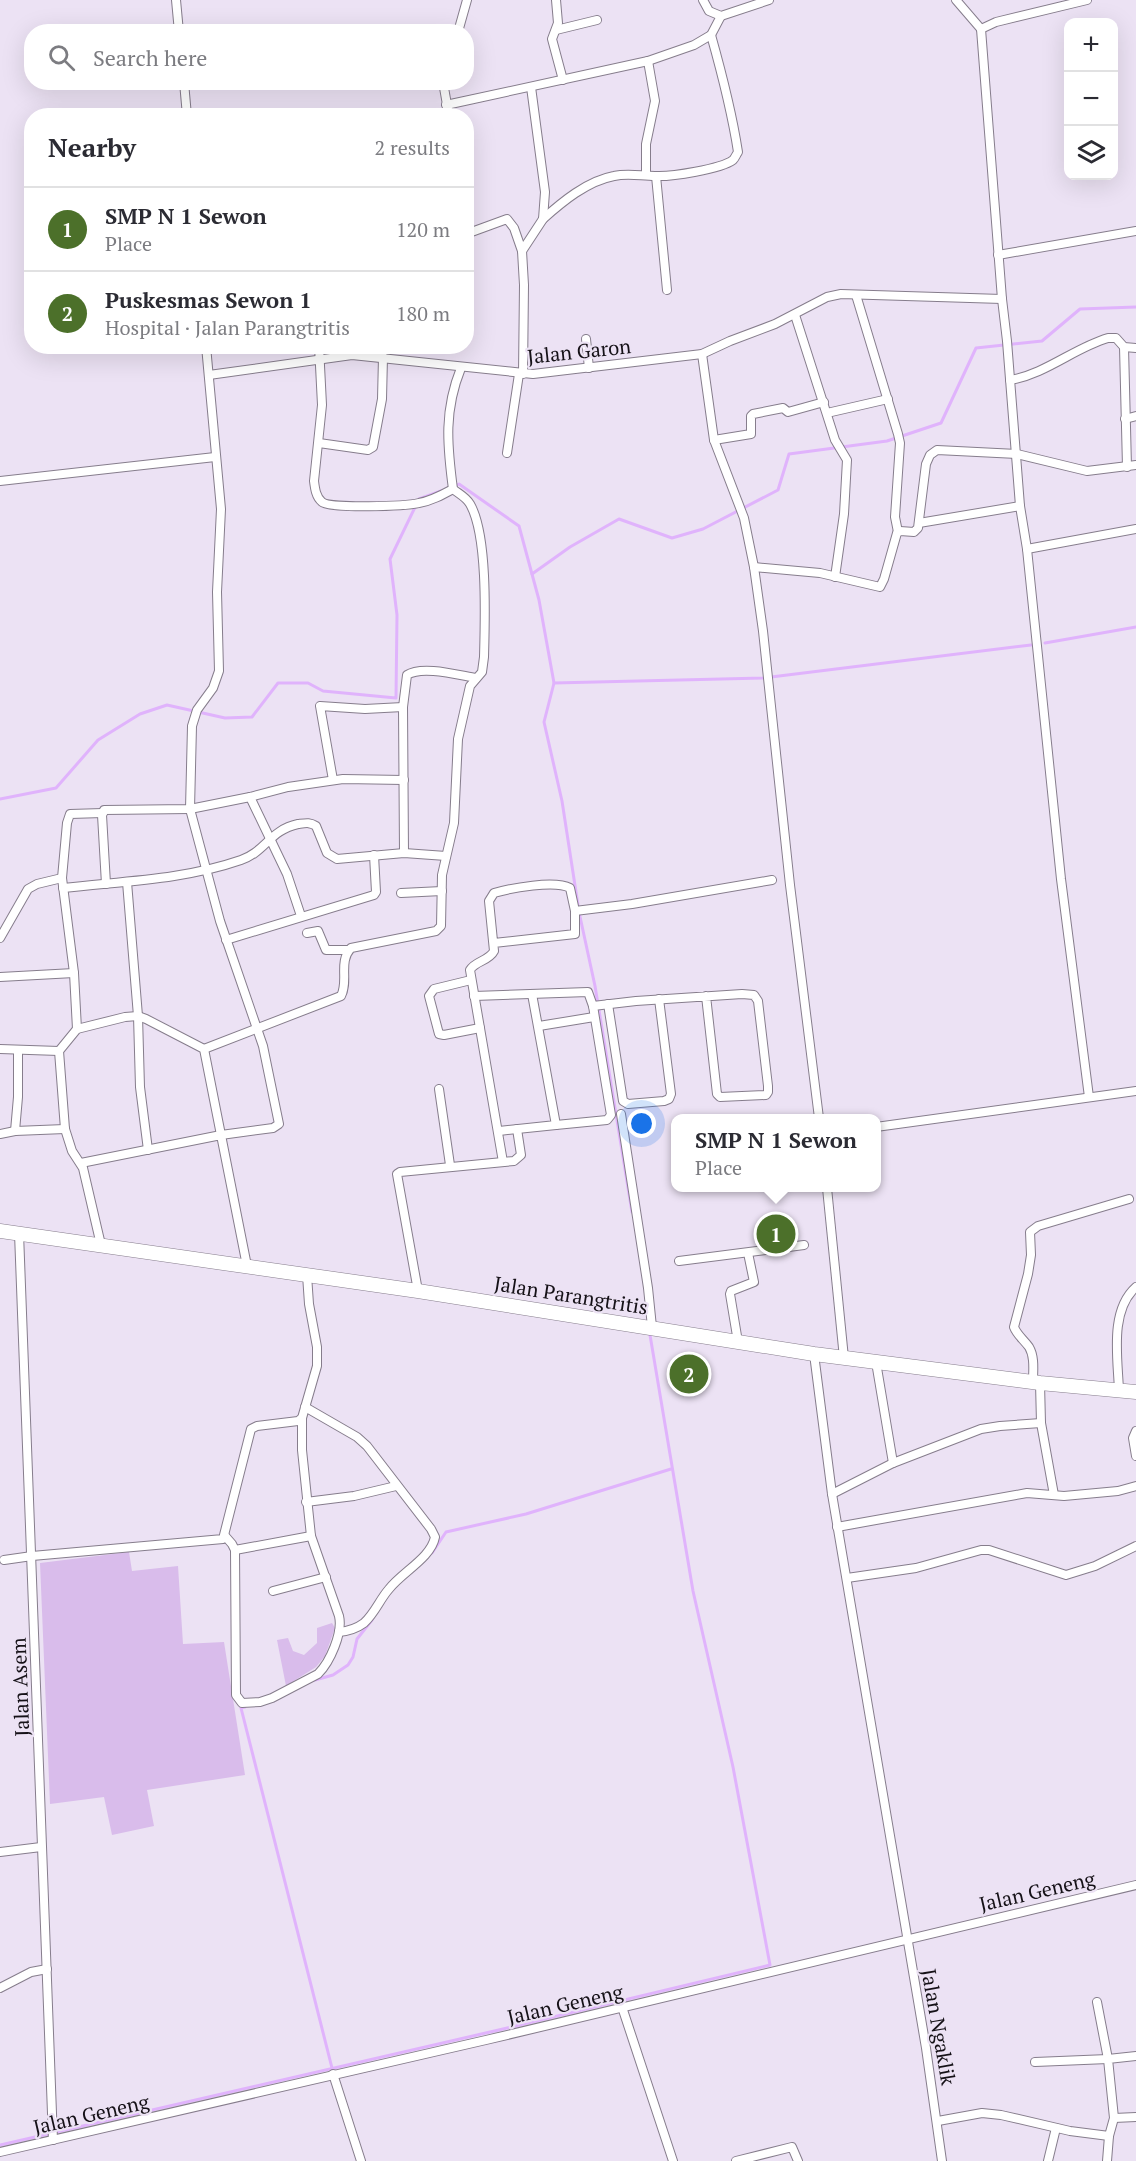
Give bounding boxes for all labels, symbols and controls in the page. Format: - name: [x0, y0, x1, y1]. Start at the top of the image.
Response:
- map controls: [1064, 18, 1118, 180]
- button: +: [1064, 18, 1118, 72]
- search box: [24, 24, 474, 90]
- icon: search: [45, 41, 78, 74]
- text: Search here: [93, 43, 207, 72]
- button: −: [1064, 72, 1118, 126]
- button: layers: [1064, 126, 1118, 180]
- text: Nearby: [48, 130, 136, 164]
- text: 2 results: [375, 134, 450, 161]
- text: SMP N 1 Sewon: [105, 201, 267, 230]
- text: 1: [62, 216, 73, 243]
- text: 120 m: [396, 216, 450, 243]
- text: Place: [105, 230, 152, 257]
- text: Puskesmas Sewon 1: [105, 285, 312, 314]
- text: 2: [62, 300, 73, 327]
- text: 180 m: [396, 300, 450, 327]
- text: Hospital · Jalan Parangtritis: [105, 314, 350, 341]
- street label: Jalan Garon: [526, 332, 632, 370]
- your location: [627, 1109, 656, 1138]
- popup: [671, 1114, 881, 1192]
- text: SMP N 1 Sewon: [695, 1125, 857, 1154]
- text: Place: [695, 1154, 742, 1181]
- pin: 1: [756, 1212, 796, 1256]
- street label: Jalan Parangtritis: [492, 1270, 650, 1320]
- pin: 2: [670, 1352, 708, 1396]
- street label: Jalan Asem: [5, 1637, 35, 1737]
- street label: Jalan Geneng: [976, 1864, 1098, 1917]
- street label: Jalan Ngaklik: [915, 1967, 963, 2088]
- street label: Jalan Geneng: [504, 1977, 626, 2030]
- street label: Jalan Geneng: [30, 2087, 152, 2140]

